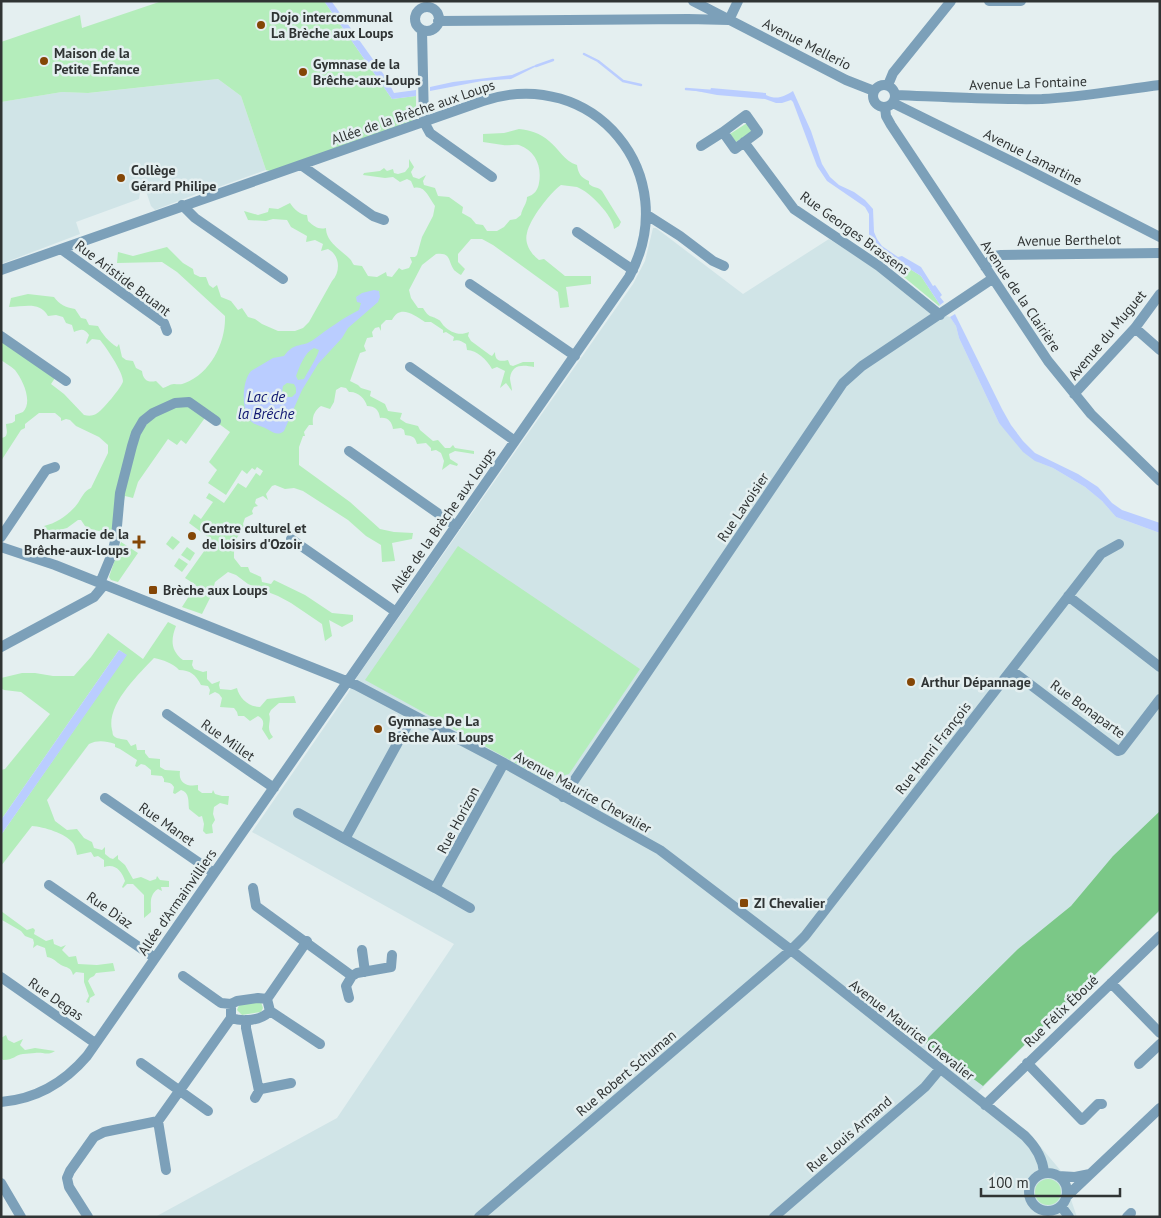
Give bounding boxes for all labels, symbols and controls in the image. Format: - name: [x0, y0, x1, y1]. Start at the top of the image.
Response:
- place label: Dojo intercommunal La Brèche aux Loups: [271, 8, 394, 42]
- street label: Avenue Mellerio: [760, 14, 854, 74]
- marker: Dojo intercommunal La Brèche aux Loups: [255, 19, 267, 31]
- place label: Maison de la Petite Enfance: [54, 44, 140, 78]
- marker: Maison de la Petite Enfance: [38, 55, 50, 67]
- place label: Gymnase de la Brêche-aux-Loups: [313, 55, 421, 89]
- marker: Gymnase de la Brêche-aux-Loups: [297, 66, 309, 78]
- street label: Avenue La Fontaine: [969, 72, 1087, 94]
- street label: Allée de la Brèche aux Loups: [329, 75, 497, 149]
- street label: Avenue Lamartine: [981, 124, 1085, 190]
- place label: Collège Gérard Philipe: [131, 161, 216, 195]
- marker: Collège Gérard Philipe: [115, 172, 127, 184]
- street label: Rue Georges Brassens: [797, 187, 913, 279]
- street label: Avenue Berthelot: [1017, 230, 1121, 250]
- street label: Rue Aristide Bruant: [71, 236, 175, 320]
- street label: Avenue de la Clairière: [977, 237, 1065, 355]
- street label: Avenue du Muguet: [1064, 286, 1150, 384]
- water label: Lac de la Brêche: [238, 387, 294, 423]
- street label: Allée de la Brèche aux Loups: [386, 444, 500, 596]
- street label: Rue Lavoisier: [713, 469, 773, 545]
- place label: Centre culturel et de loisirs d'Ozoir: [202, 519, 306, 553]
- place label: Pharmacie de la Brêche-aux-loups: [24, 525, 129, 559]
- marker: Centre culturel et de loisirs d'Ozoir: [186, 530, 198, 542]
- marker: Pharmacie de la Brêche-aux-loups: [133, 536, 145, 548]
- place label: Brèche aux Loups: [163, 581, 268, 599]
- marker: Brèche aux Loups: [147, 584, 159, 596]
- place label: Arthur Dépannage: [921, 673, 1031, 691]
- marker: Arthur Dépannage: [905, 676, 917, 688]
- street label: Rue Bonaparte: [1047, 676, 1129, 742]
- street label: Rue Henri François: [891, 698, 975, 798]
- place label: Gymnase De La Brèche Aux Loups: [388, 712, 494, 746]
- street label: Rue Millet: [198, 715, 259, 765]
- marker: Gymnase De La Brèche Aux Loups: [372, 723, 384, 735]
- street label: Avenue Maurice Chevalier: [511, 747, 655, 837]
- street label: Rue Horizon: [433, 783, 483, 857]
- street label: Rue Manet: [136, 798, 199, 850]
- street label: Allée d'Armainvilliers: [134, 845, 221, 959]
- street label: Rue Diaz: [83, 888, 137, 932]
- place label: ZI Chevalier: [754, 894, 825, 912]
- marker: ZI Chevalier: [738, 897, 750, 909]
- street label: Rue Félix Éboué: [1020, 971, 1102, 1051]
- street label: Rue Degas: [25, 974, 87, 1025]
- street label: Avenue Maurice Chevalier: [846, 975, 978, 1085]
- street label: Rue Robert Schuman: [572, 1026, 680, 1120]
- street label: Rue Louis Armand: [803, 1092, 895, 1176]
- scale bar: [981, 1166, 1120, 1198]
- text: 100 m: [988, 1173, 1029, 1192]

